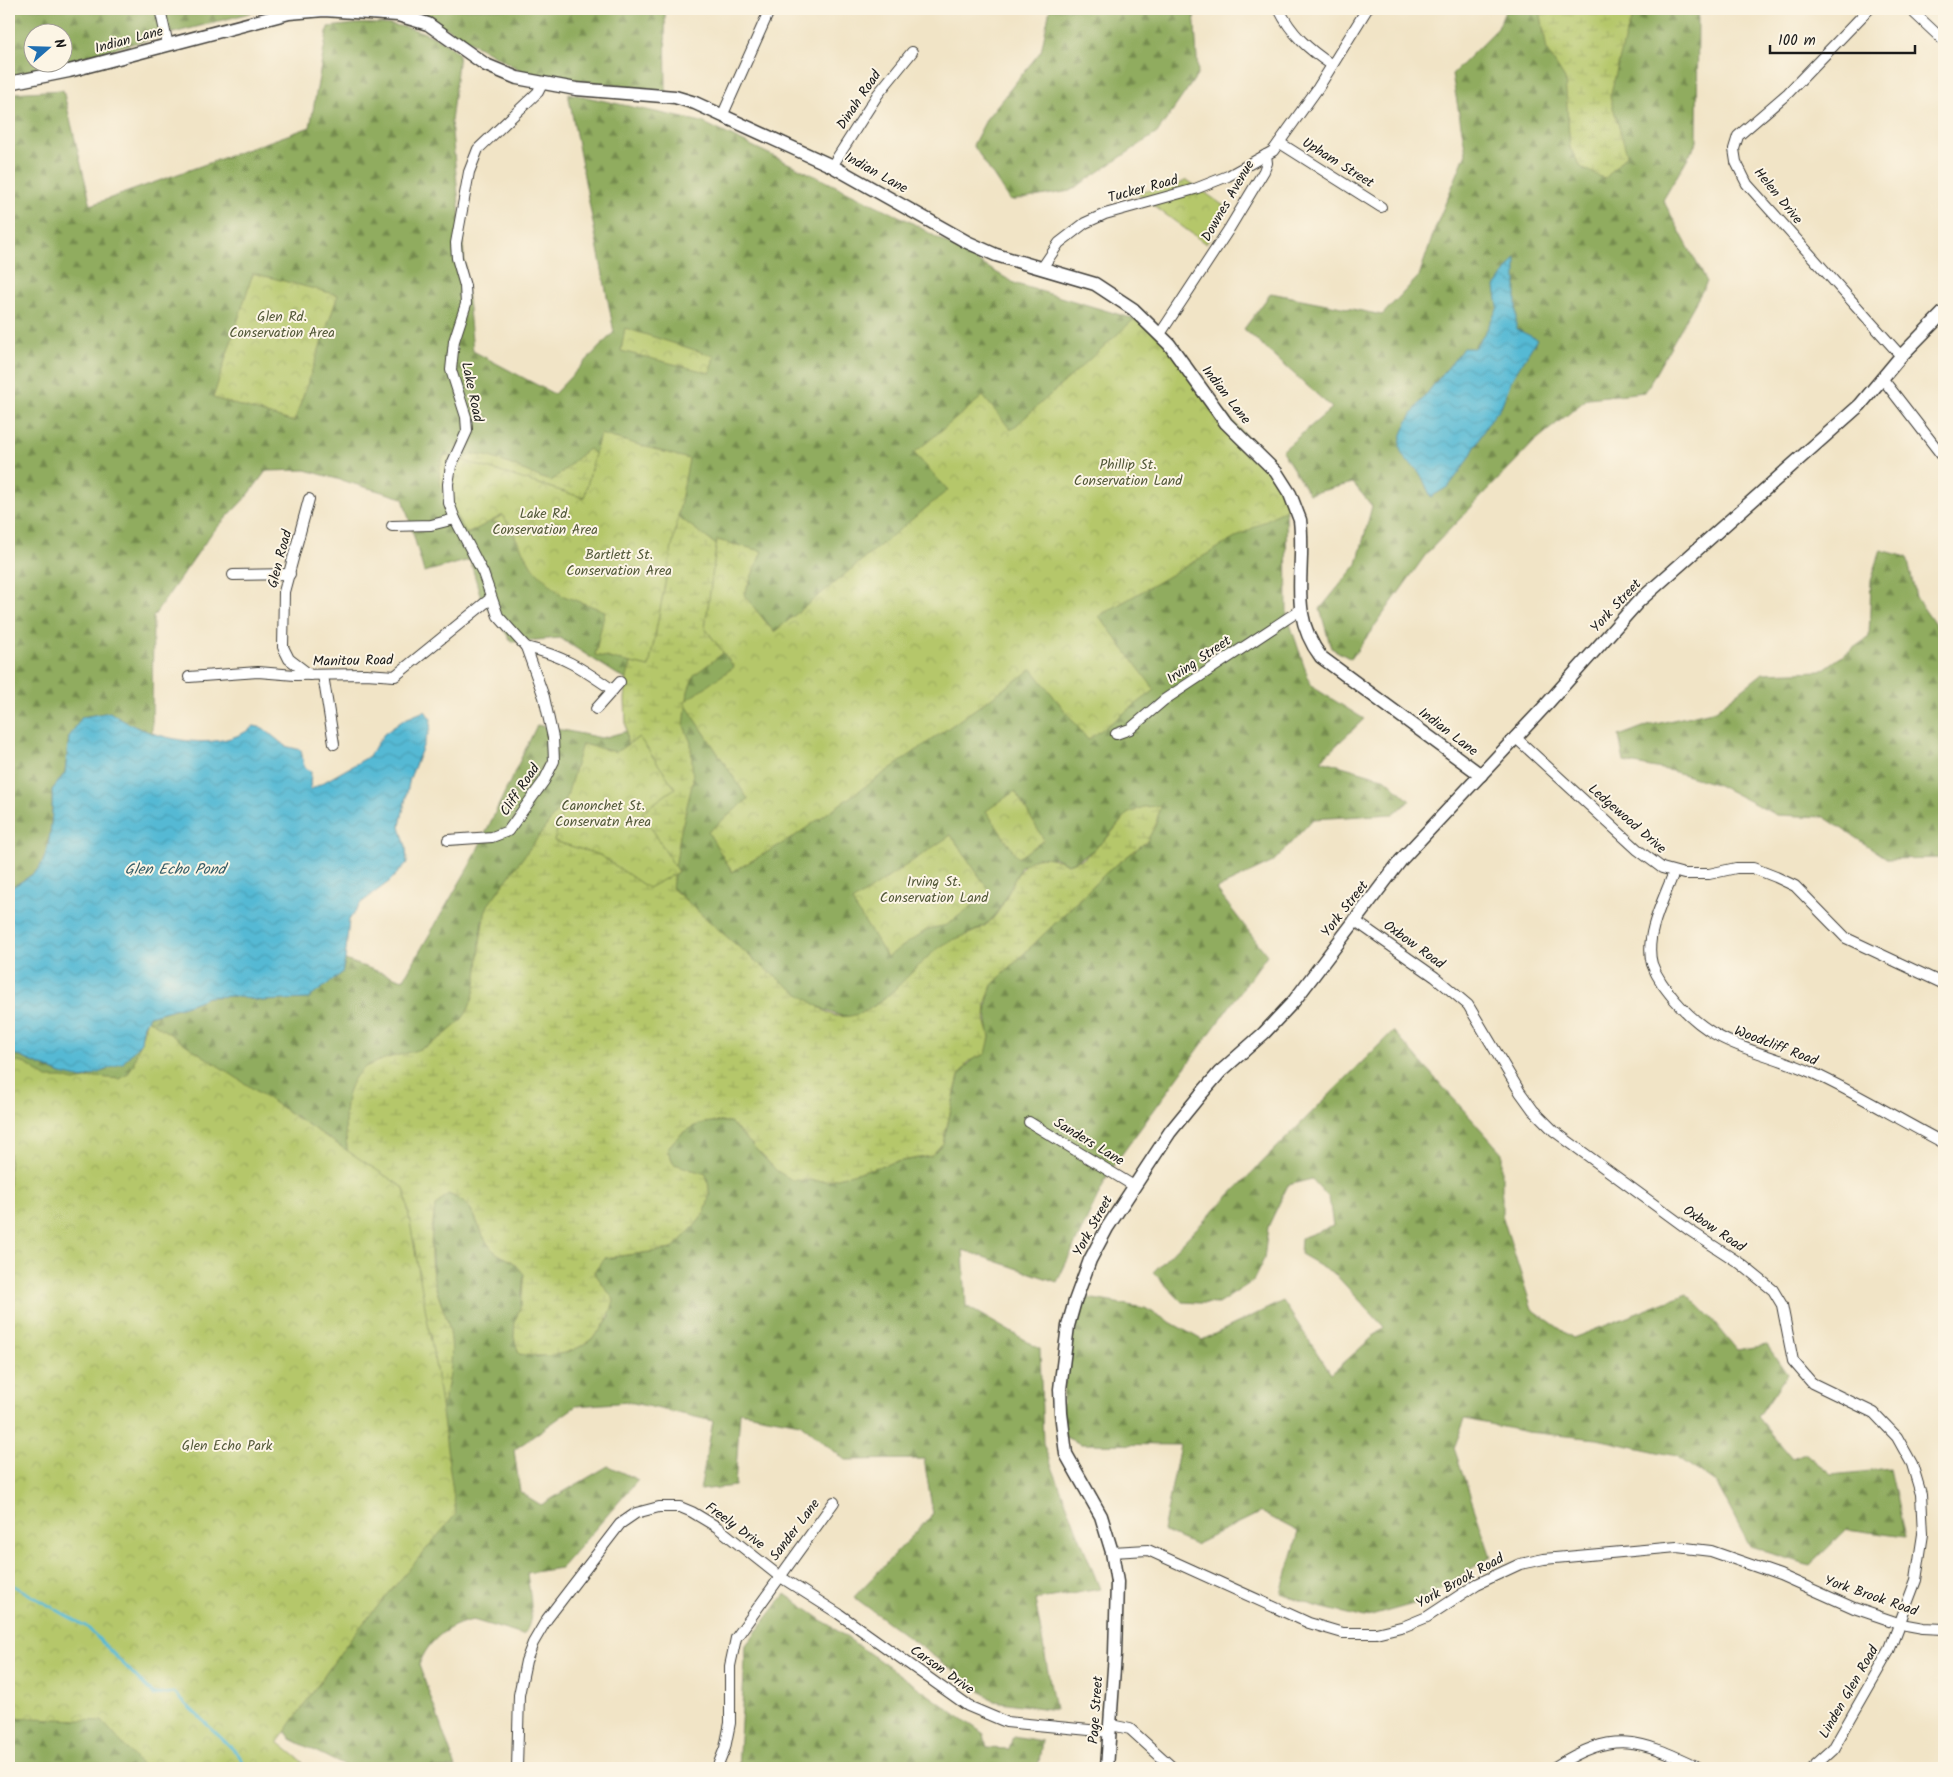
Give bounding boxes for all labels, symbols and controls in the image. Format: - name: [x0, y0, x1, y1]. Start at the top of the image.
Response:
- street label: Indian Lane: [92, 20, 166, 60]
- north arrow: [22, 22, 72, 72]
- scale bar: [1770, 22, 1916, 54]
- text: 100 m: [1778, 29, 1816, 53]
- text: N: [47, 36, 71, 52]
- street label: Dinah Road: [831, 65, 888, 134]
- street label: Upham Street: [1298, 132, 1379, 194]
- street label: Indian Lane: [840, 146, 912, 200]
- street label: Downes Avenue: [1196, 155, 1261, 246]
- street label: Helen Drive: [1748, 163, 1808, 230]
- street label: Tucker Road: [1106, 169, 1181, 209]
- park label: Glen Rd. Conservation Area: [229, 306, 335, 344]
- street label: Lake Road: [455, 360, 489, 425]
- street label: Indian Lane: [1196, 361, 1257, 430]
- park label: Phillip St. Conservation Land: [1074, 454, 1183, 492]
- park label: Lake Rd. Conservation Area: [492, 503, 598, 541]
- street label: Glen Road: [262, 526, 299, 591]
- park label: Bartlett St. Conservation Area: [566, 544, 672, 582]
- street label: York Street: [1585, 574, 1647, 638]
- street label: Irving Street: [1162, 630, 1236, 690]
- street label: Manitou Road: [313, 649, 394, 673]
- street label: Indian Lane: [1414, 702, 1483, 762]
- street label: Cliff Road: [494, 758, 546, 821]
- street label: Ledgewood Drive: [1583, 779, 1672, 860]
- park label: Canonchet St. Conservatn Area: [555, 795, 651, 833]
- water label: Glen Echo Pond: [125, 858, 229, 882]
- park label: Irving St. Conservation Land: [880, 871, 989, 909]
- street label: York Street: [1316, 875, 1375, 942]
- street label: Oxbow Road: [1379, 915, 1450, 975]
- street label: Woodcliff Road: [1731, 1020, 1822, 1072]
- street label: Sanders Lane: [1050, 1112, 1129, 1172]
- street label: York Street: [1067, 1191, 1119, 1261]
- street label: Oxbow Road: [1678, 1200, 1751, 1259]
- park label: Glen Echo Park: [182, 1435, 273, 1457]
- street label: Sander Lane: [764, 1494, 826, 1566]
- street label: Freely Drive: [700, 1497, 770, 1556]
- street label: York Brook Road: [1412, 1547, 1509, 1614]
- street label: York Brook Road: [1821, 1570, 1922, 1623]
- street label: Carson Drive: [905, 1640, 979, 1701]
- street label: Linden Glen Road: [1813, 1640, 1885, 1743]
- street label: Page Street: [1083, 1675, 1109, 1745]

